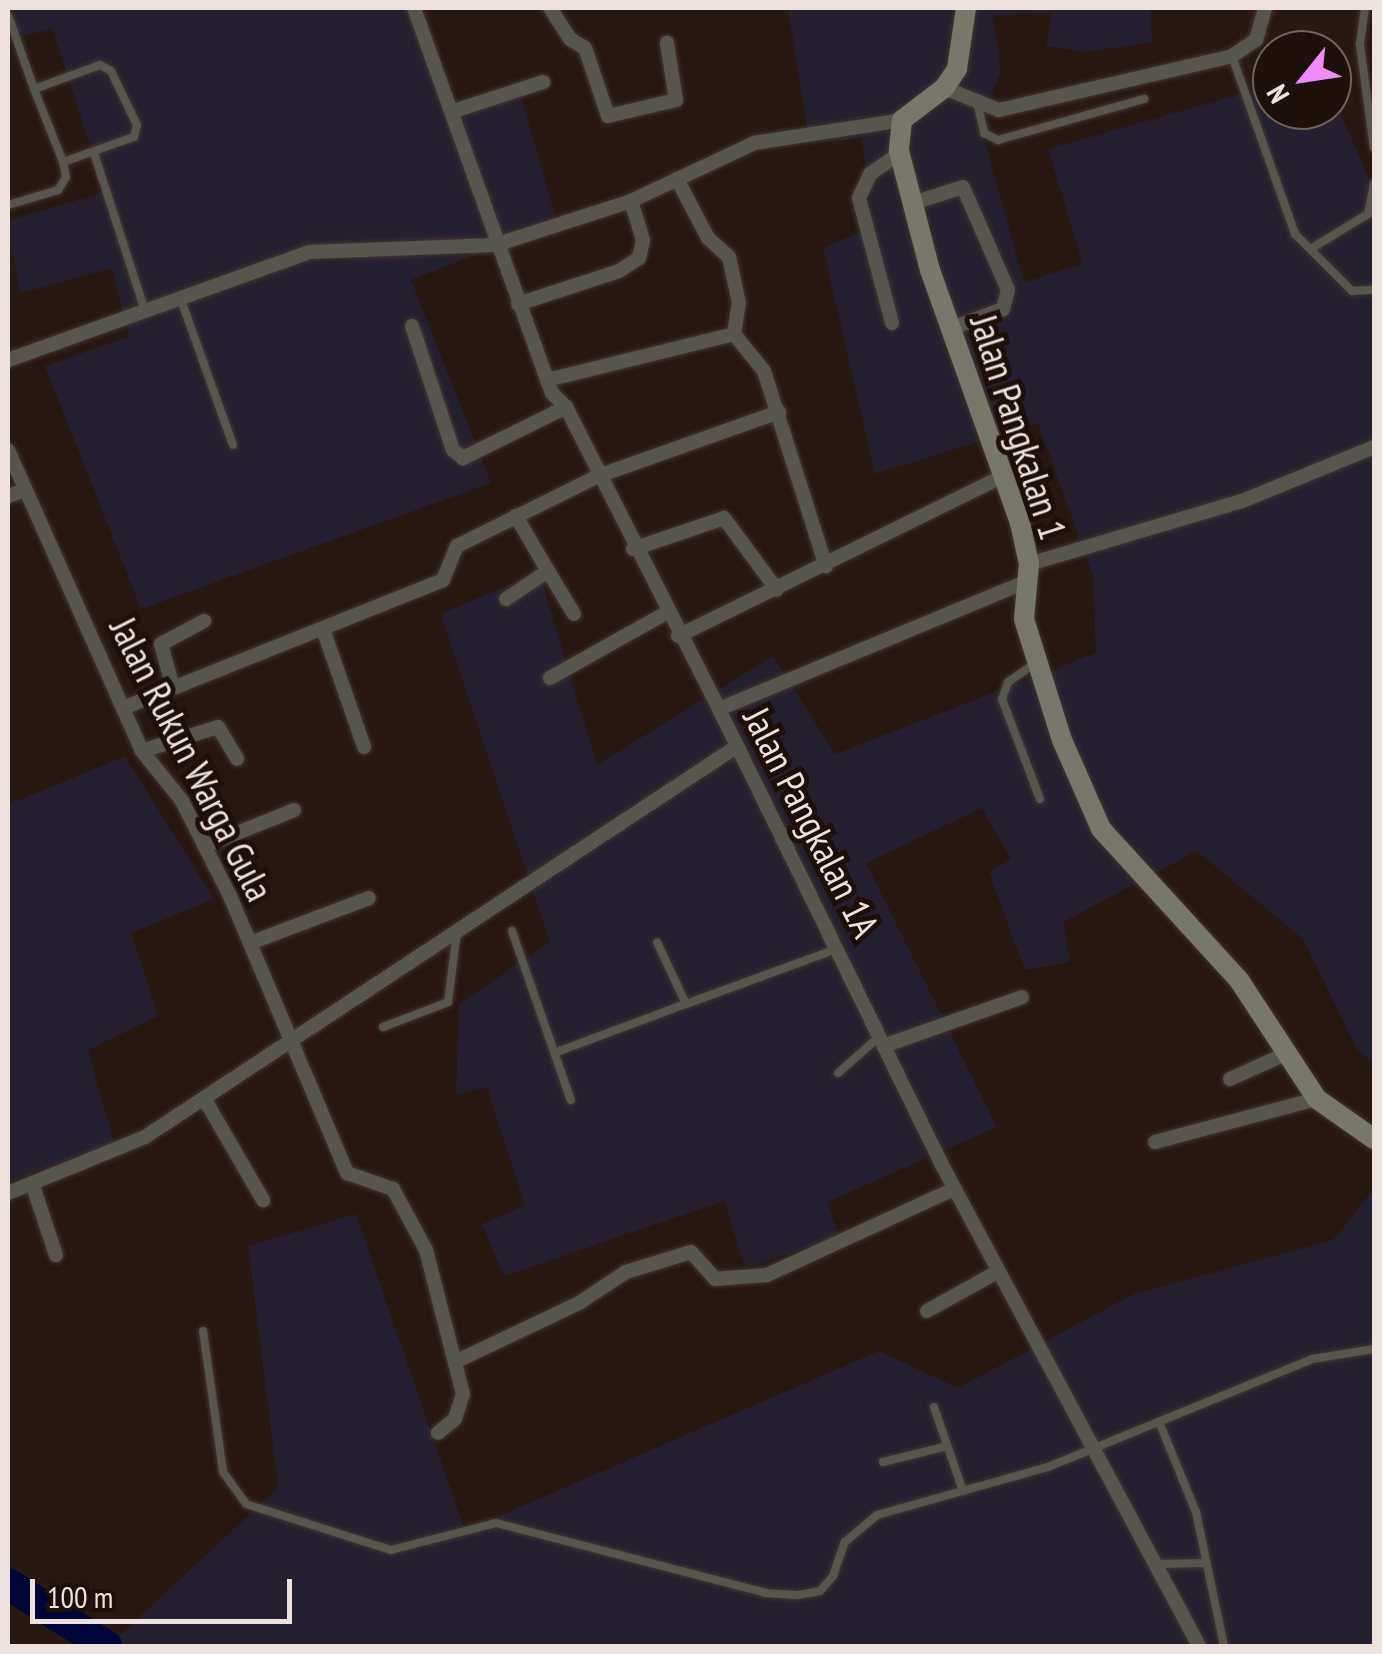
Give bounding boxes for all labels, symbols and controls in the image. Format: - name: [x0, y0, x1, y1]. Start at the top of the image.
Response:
- north arrow: [1252, 30, 1352, 130]
- text: N: [1258, 78, 1297, 110]
- street label: Jalan Pangkalan 1: [961, 309, 1077, 545]
- street label: Jalan Rukun Warga Gula: [101, 609, 283, 909]
- street label: Jalan Pangkalan 1A: [735, 700, 889, 944]
- scale bar: [35, 1559, 298, 1621]
- text: 100 m: [47, 1577, 113, 1616]

